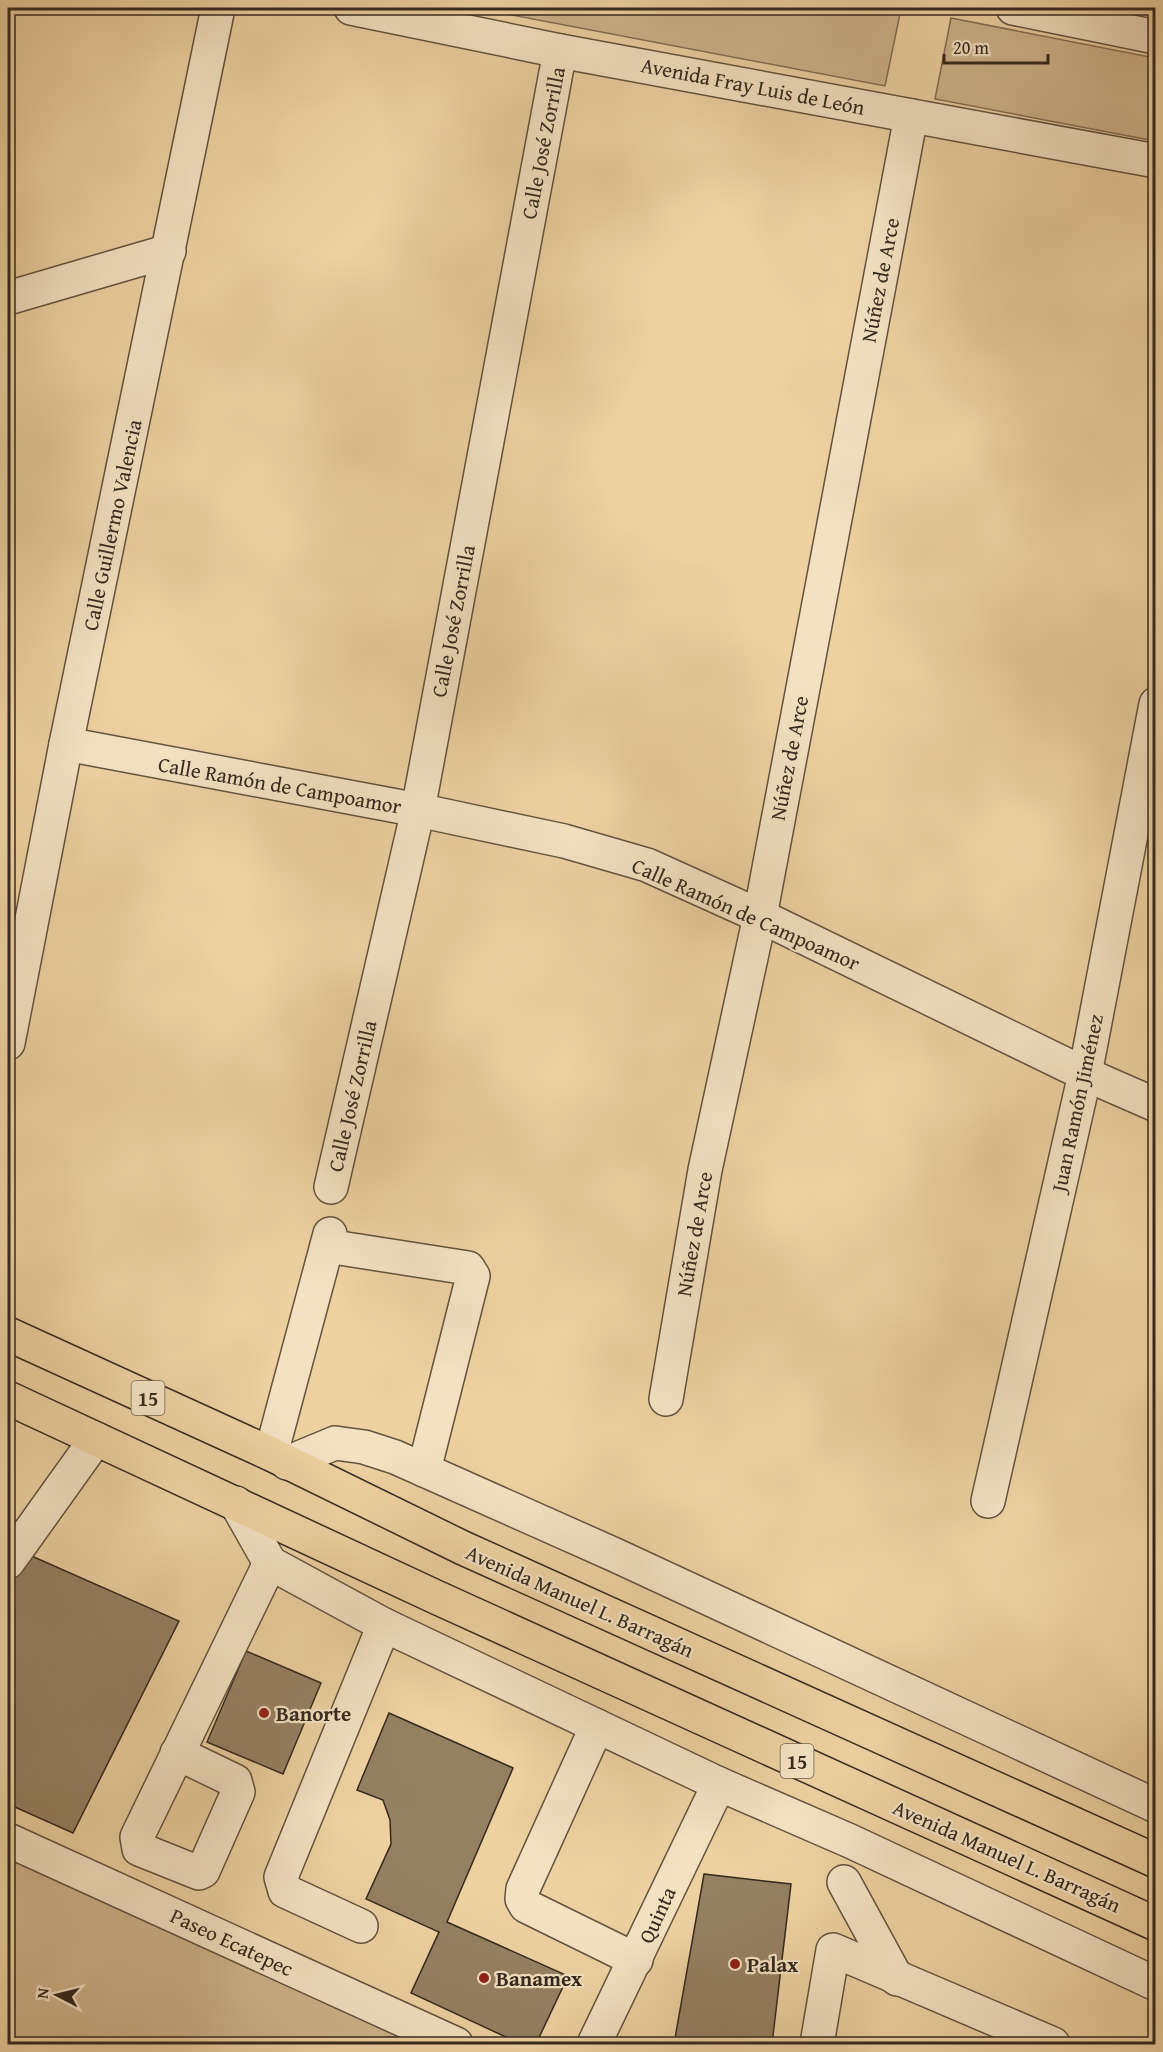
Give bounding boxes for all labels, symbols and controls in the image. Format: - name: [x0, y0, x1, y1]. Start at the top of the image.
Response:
- scale bar: [944, 27, 1048, 65]
- text: 20 m: [953, 34, 989, 61]
- street label: Avenida Fray Luis de León: [638, 49, 868, 123]
- street label: Calle José Zorrilla: [513, 64, 573, 222]
- street label: Núñez de Arce: [853, 215, 907, 345]
- street label: Calle Guillermo Valencia: [74, 416, 150, 633]
- street label: Calle José Zorrilla: [423, 542, 483, 700]
- street label: Núñez de Arce: [762, 693, 816, 823]
- street label: Calle Ramón de Campoamor: [156, 748, 404, 822]
- street label: Calle Ramón de Campoamor: [627, 850, 865, 978]
- street label: Juan Ramón Jiménez: [1042, 1011, 1111, 1198]
- street label: Calle José Zorrilla: [320, 1017, 384, 1175]
- street label: Núñez de Arce: [668, 1169, 720, 1299]
- road number: 15: [132, 1381, 164, 1415]
- street label: Avenida Manuel L. Barragán: [461, 1537, 699, 1665]
- place label: Banorte: [276, 1698, 351, 1729]
- marker: Banorte: [257, 1706, 271, 1720]
- road number: 15: [780, 1744, 814, 1778]
- street label: Avenida Manuel L. Barragán: [888, 1792, 1126, 1920]
- street label: Quinta: [630, 1882, 684, 1948]
- street label: Paseo Ecatepec: [165, 1900, 299, 1984]
- place label: Palax: [747, 1949, 798, 1980]
- marker: Palax: [728, 1957, 742, 1971]
- place label: Banamex: [496, 1963, 582, 1994]
- north arrow: [27, 1965, 87, 2025]
- marker: Banamex: [477, 1971, 491, 1985]
- text: N: [30, 1986, 55, 2000]

